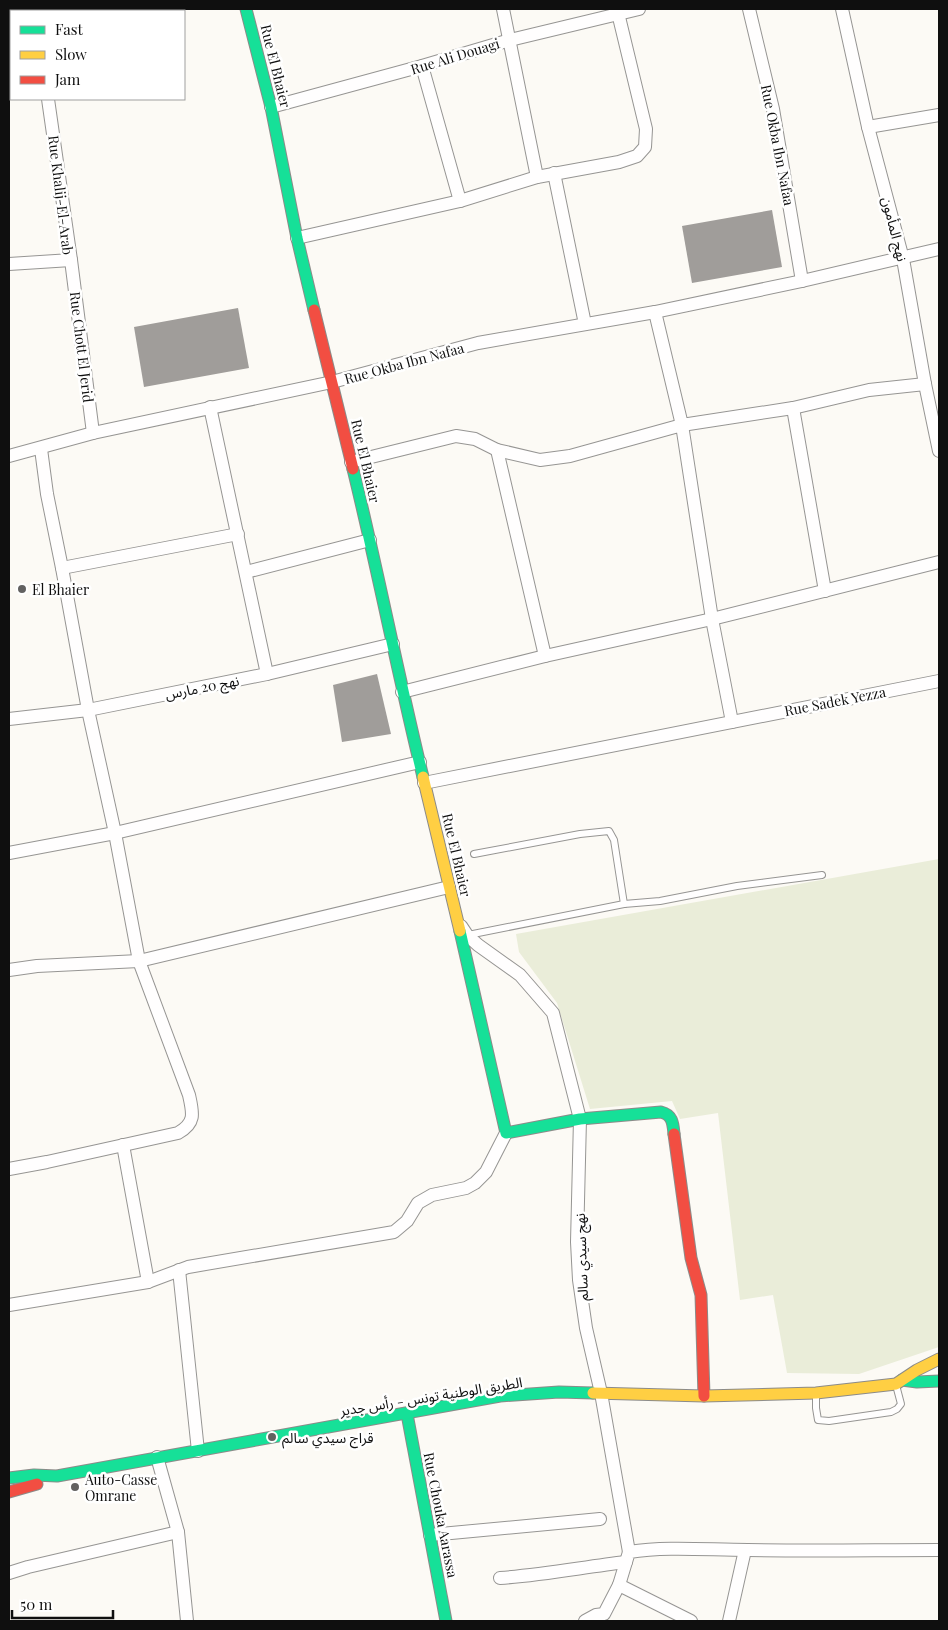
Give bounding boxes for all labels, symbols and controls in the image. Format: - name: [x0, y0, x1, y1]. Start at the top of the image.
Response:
- legend: [10, 10, 185, 100]
- text: Fast: [55, 19, 84, 39]
- street label: Rue El Bhaier: [256, 22, 296, 110]
- street label: Rue Ali Douagi: [408, 33, 502, 79]
- text: Slow: [55, 44, 87, 64]
- text: Jam: [54, 69, 81, 89]
- street label: Rue Okba Ibn Nafaa: [757, 83, 799, 207]
- street label: Rue Khalij-El-Arab: [44, 134, 78, 256]
- street label: نهج المأمون: [876, 195, 912, 264]
- street label: Rue Chott El Jerid: [66, 290, 98, 404]
- street label: Rue Okba Ibn Nafaa: [342, 338, 466, 388]
- street label: Rue El Bhaier: [347, 417, 385, 505]
- place label: El Bhaier: [32, 580, 90, 599]
- marker: El Bhaier: [16, 583, 28, 595]
- street label: نهج 20 مارس: [163, 670, 241, 705]
- street label: Rue Sadek Yezza: [783, 682, 887, 720]
- street label: Rue El Bhaier: [438, 811, 476, 899]
- street label: نهج سيدي سالم: [570, 1213, 594, 1301]
- street label: الطريق الوطنية تونس - رأس جدير: [337, 1372, 524, 1421]
- place label: قراج سيدي سالم: [282, 1428, 374, 1449]
- marker: قراج سيدي سالم: [266, 1431, 278, 1443]
- street label: Rue Chouka Aarassa: [420, 1451, 462, 1579]
- place label: Auto-Casse Omrane: [84, 1470, 157, 1505]
- marker: Auto-Casse Omrane: [69, 1481, 81, 1493]
- scale bar: [12, 1588, 114, 1620]
- text: 50 m: [20, 1594, 53, 1614]

